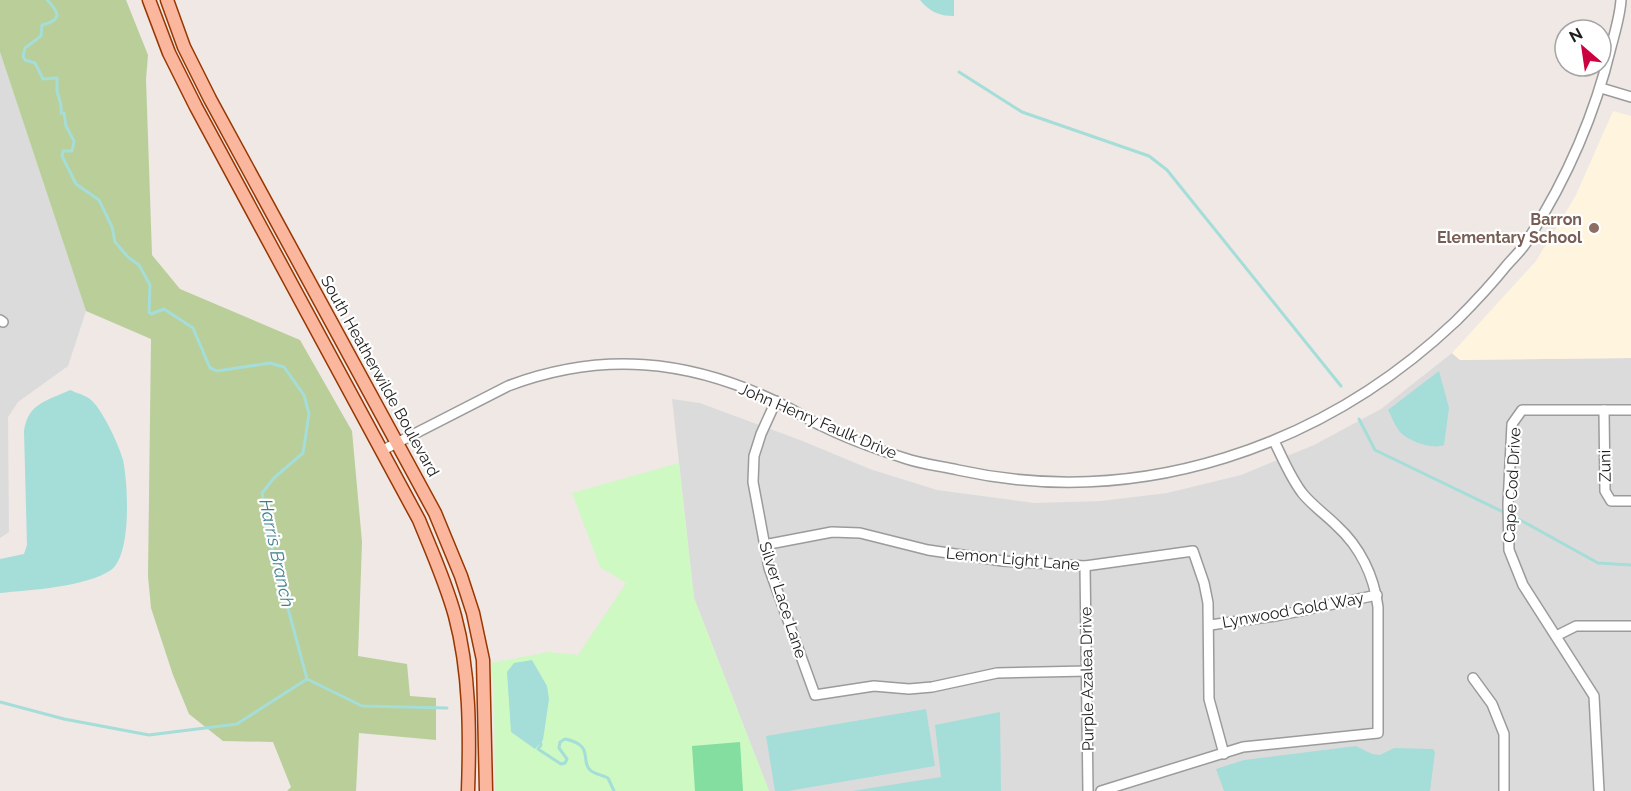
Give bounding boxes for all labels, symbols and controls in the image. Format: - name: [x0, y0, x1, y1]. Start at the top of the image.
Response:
- north arrow: [1553, 18, 1613, 78]
- text: N: [1566, 24, 1586, 47]
- place label: Barron Elementary School: [1437, 210, 1583, 247]
- marker: Barron Elementary School: [1587, 221, 1601, 235]
- street label: South Heatherwilde Boulevard: [317, 272, 443, 480]
- street label: John Henry Faulk Drive: [736, 379, 900, 463]
- street label: Cape Cod Drive: [1499, 427, 1525, 543]
- street label: Zuni: [1595, 450, 1615, 482]
- water label: Harris Branch: [255, 497, 299, 609]
- street label: Silver Lace Lane: [755, 539, 811, 661]
- street label: Lemon Light Lane: [945, 544, 1081, 574]
- street label: Lynwood Gold Way: [1221, 588, 1366, 632]
- street label: Purple Azalea Drive: [1076, 607, 1098, 751]

